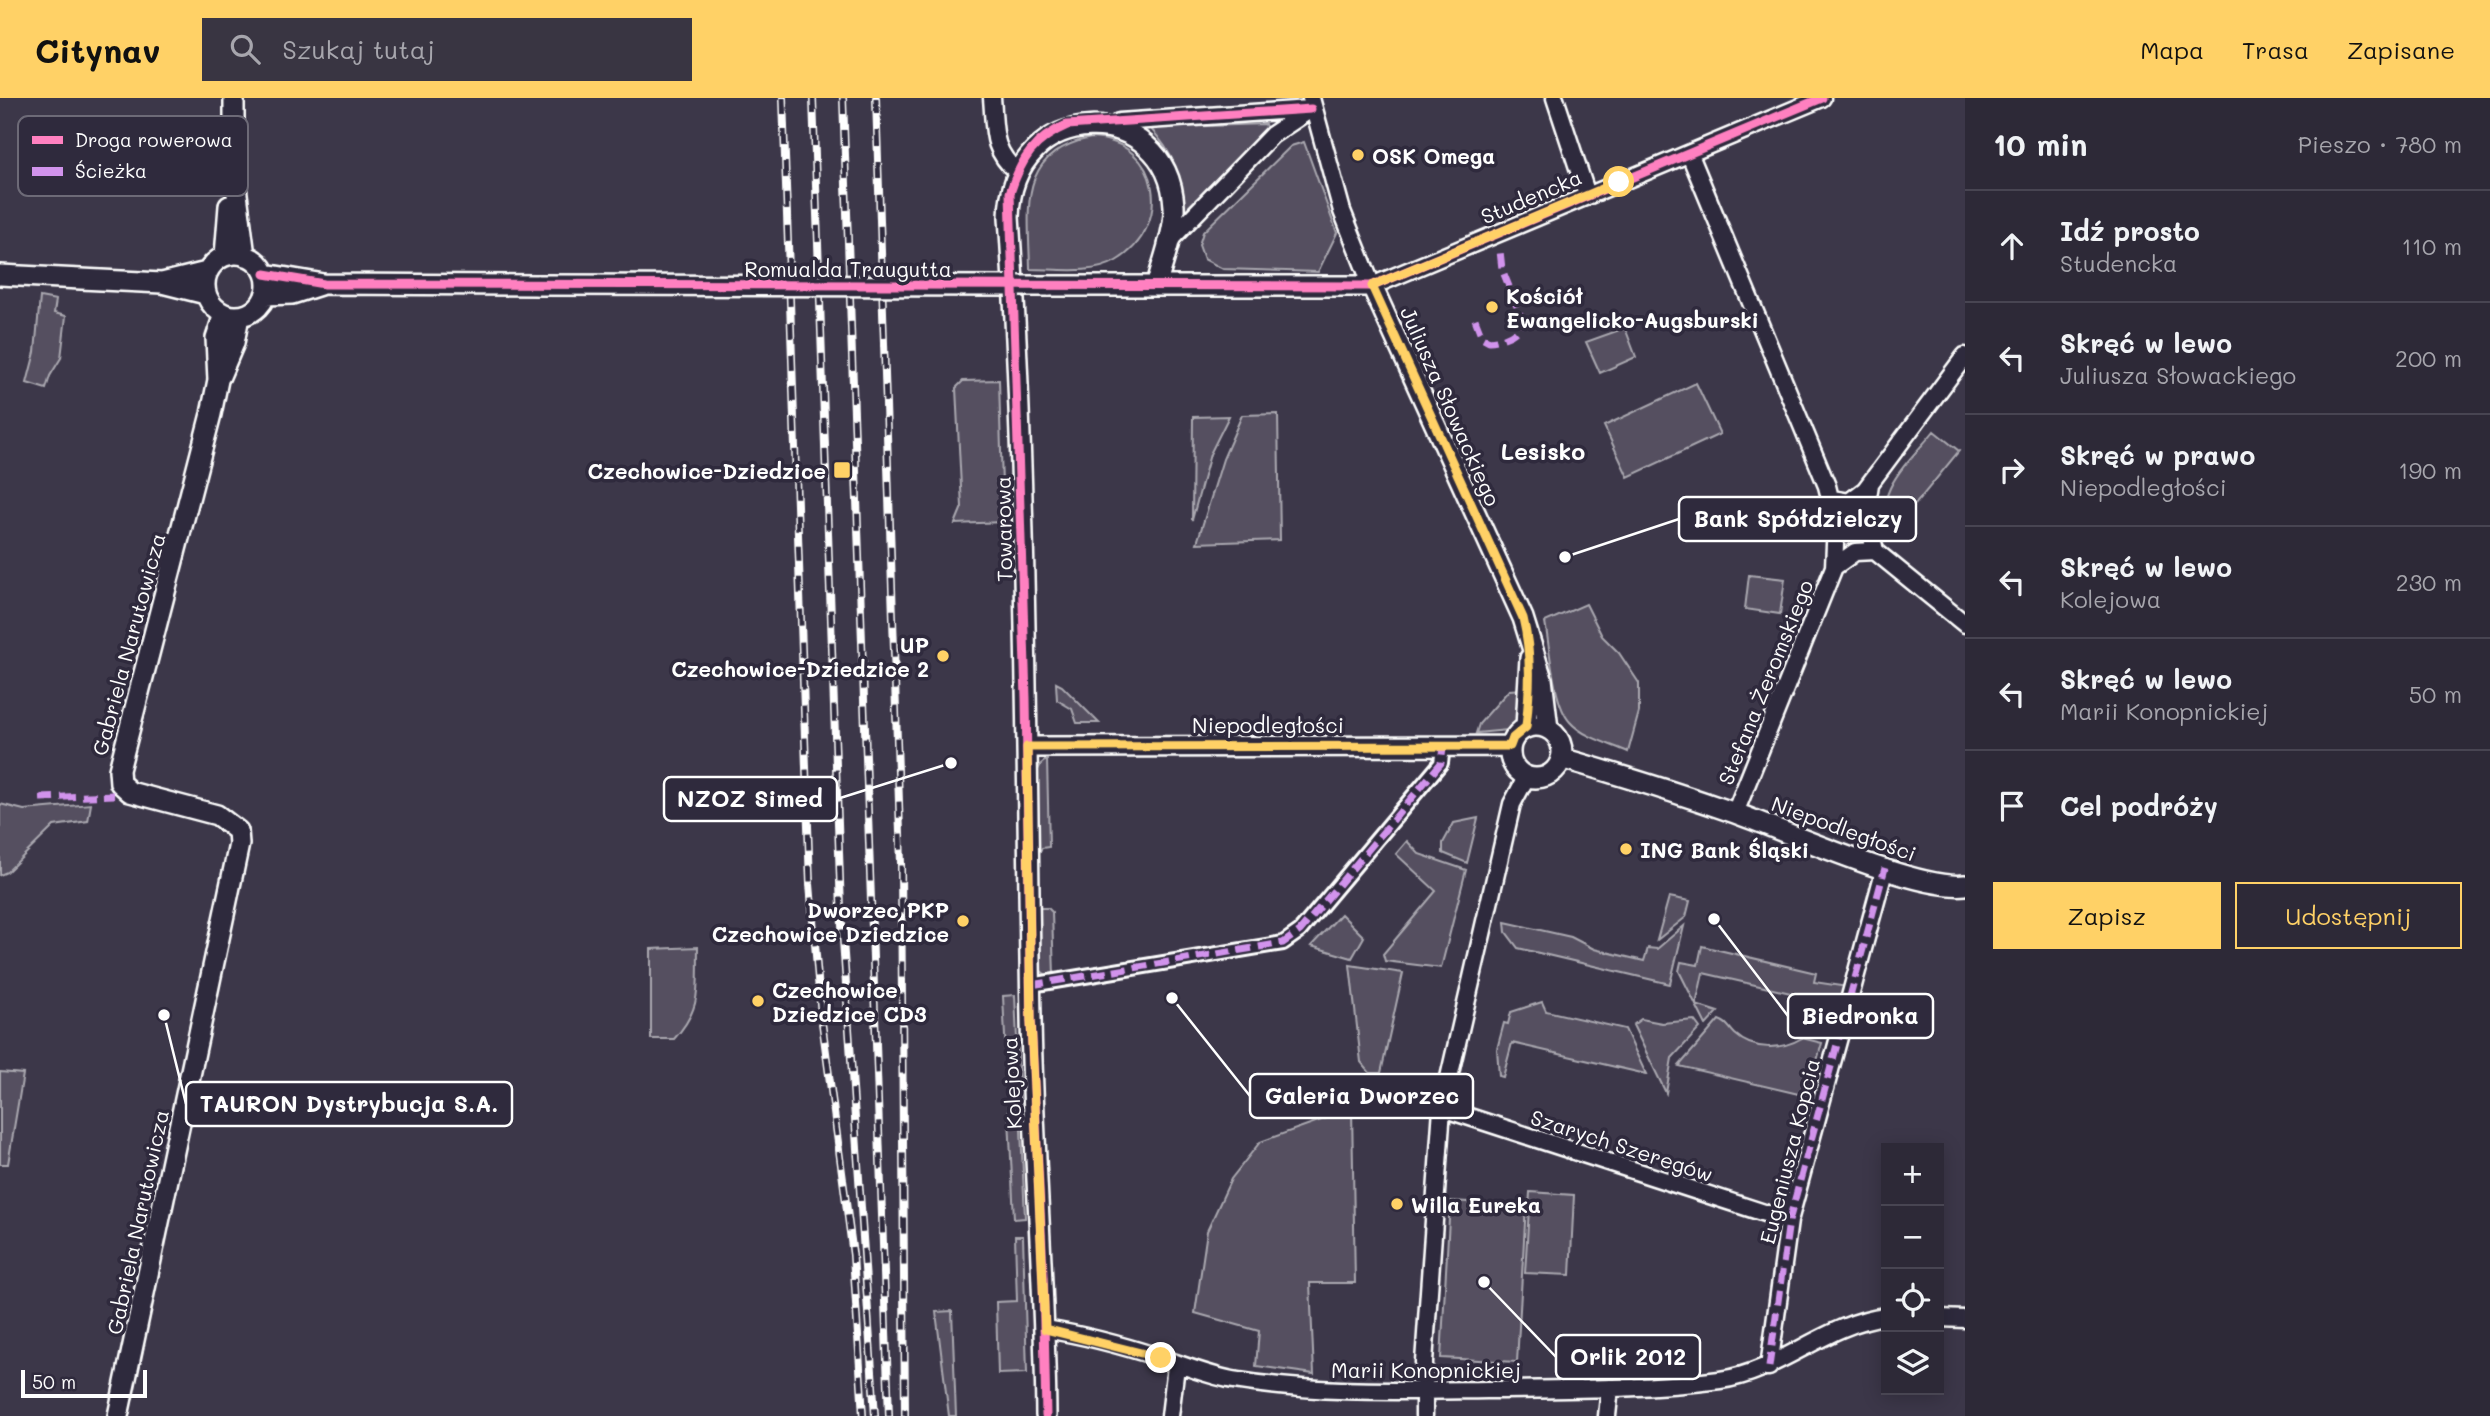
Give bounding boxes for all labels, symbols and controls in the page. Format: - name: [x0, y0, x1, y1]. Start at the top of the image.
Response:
- search box: [202, 18, 692, 81]
- text: Citynav: [35, 28, 160, 71]
- icon: search: [226, 30, 264, 68]
- text: Szukaj tutaj: [282, 32, 435, 66]
- text: Mapa: [2140, 34, 2204, 65]
- text: Trasa: [2242, 34, 2309, 65]
- text: Zapisane: [2347, 34, 2455, 65]
- legend: [18, 116, 248, 196]
- text: 10 min: [1993, 124, 2088, 164]
- text: Droga rowerowa: [75, 127, 233, 152]
- text: Pieszo · 780 m: [2298, 129, 2462, 159]
- place label: OSK Omega: [1372, 142, 1495, 169]
- marker: OSK Omega: [1350, 147, 1366, 163]
- text: Ścieżka: [75, 158, 147, 183]
- street label: Studencka: [1476, 163, 1586, 229]
- route start: [1603, 166, 1634, 197]
- text: Idź prosto: [2060, 214, 2200, 248]
- icon: ahead: [1993, 227, 2031, 265]
- text: 110 m: [2402, 231, 2462, 261]
- text: Studencka: [2060, 248, 2177, 278]
- street label: Romualda Traugutta: [744, 255, 952, 282]
- place label: Kościół Ewangelicko-Augsburski: [1506, 282, 1759, 333]
- marker: Kościół Ewangelicko-Augsburski: [1484, 299, 1500, 315]
- street label: Juliusza Słowackiego: [1395, 302, 1507, 510]
- text: Skręć w lewo: [2060, 326, 2232, 360]
- icon: left: [1993, 339, 2031, 377]
- text: 200 m: [2395, 343, 2462, 373]
- text: Juliusza Słowackiego: [2060, 360, 2296, 390]
- district label: Lesisko: [1501, 436, 1585, 466]
- text: Skręć w prawo: [2060, 438, 2255, 472]
- icon: right: [1993, 451, 2031, 489]
- text: 190 m: [2398, 455, 2462, 485]
- place label: Czechowice-Dziedzice: [587, 457, 826, 484]
- marker: Czechowice-Dziedzice: [832, 460, 852, 480]
- text: Niepodległości: [2060, 472, 2227, 502]
- street label: Towarowa: [989, 476, 1017, 582]
- callout: Bank Spółdzielczy: [1679, 497, 1916, 541]
- text: Bank Spółdzielczy: [1693, 503, 1903, 533]
- street label: Gabriela Narutowicza: [85, 530, 171, 758]
- text: Skręć w lewo: [2060, 550, 2232, 584]
- icon: left: [1993, 563, 2031, 601]
- text: 230 m: [2396, 567, 2462, 597]
- street label: Stefana Żeromskiego: [1711, 575, 1819, 789]
- text: Kolejowa: [2060, 584, 2161, 614]
- place label: UP Czechowice-Dziedzice 2: [671, 631, 929, 682]
- marker: UP Czechowice-Dziedzice 2: [935, 648, 951, 664]
- text: Skręć w lewo: [2060, 662, 2232, 696]
- icon: left: [1993, 675, 2031, 713]
- text: 50 m: [2409, 679, 2462, 709]
- text: Marii Konopnickiej: [2060, 696, 2268, 726]
- street label: Niepodległości: [1192, 711, 1344, 738]
- callout: NZOZ Simed: [664, 777, 837, 821]
- text: NZOZ Simed: [677, 783, 823, 813]
- icon: arrive: [1993, 787, 2031, 825]
- street label: Niepodległości: [1768, 789, 1920, 867]
- text: Cel podróży: [2060, 789, 2218, 823]
- place label: ING Bank Śląski: [1640, 836, 1809, 863]
- marker: ING Bank Śląski: [1618, 841, 1634, 857]
- button: Zapisz: [1993, 882, 2221, 949]
- button: Udostępnij: [2235, 882, 2462, 949]
- place label: Dworzec PKP Czechowice Dziedzice: [712, 896, 949, 947]
- marker: Dworzec PKP Czechowice Dziedzice: [955, 913, 971, 929]
- place label: Czechowice Dziedzice CD3: [772, 976, 927, 1027]
- marker: Czechowice Dziedzice CD3: [750, 993, 766, 1009]
- callout: Biedronka: [1788, 994, 1933, 1038]
- text: Biedronka: [1801, 1000, 1919, 1030]
- street label: Kolejowa: [995, 1036, 1027, 1130]
- street label: Eugeniusza Kopcia: [1753, 1056, 1825, 1246]
- callout: Galeria Dworzec: [1250, 1074, 1473, 1118]
- text: Galeria Dworzec: [1265, 1080, 1459, 1110]
- callout: TAURON Dystrybucja S.A.: [186, 1082, 512, 1126]
- text: TAURON Dystrybucja S.A.: [200, 1088, 498, 1118]
- street label: Szarych Szeregów: [1527, 1103, 1717, 1187]
- street label: Gabriela Narutowicza: [100, 1107, 174, 1337]
- map controls: [1881, 1143, 1944, 1395]
- button: +: [1881, 1143, 1944, 1206]
- place label: Willa Eureka: [1411, 1191, 1541, 1218]
- marker: Willa Eureka: [1389, 1196, 1405, 1212]
- button: −: [1881, 1206, 1944, 1269]
- button: locate: [1881, 1269, 1944, 1332]
- button: layers: [1881, 1332, 1944, 1395]
- callout: Orlik 2012: [1556, 1335, 1700, 1379]
- text: Orlik 2012: [1570, 1341, 1686, 1371]
- route end: [1145, 1342, 1176, 1373]
- street label: Marii Konopnickiej: [1331, 1356, 1521, 1383]
- scale bar: [21, 1367, 147, 1399]
- text: 50 m: [32, 1369, 76, 1394]

